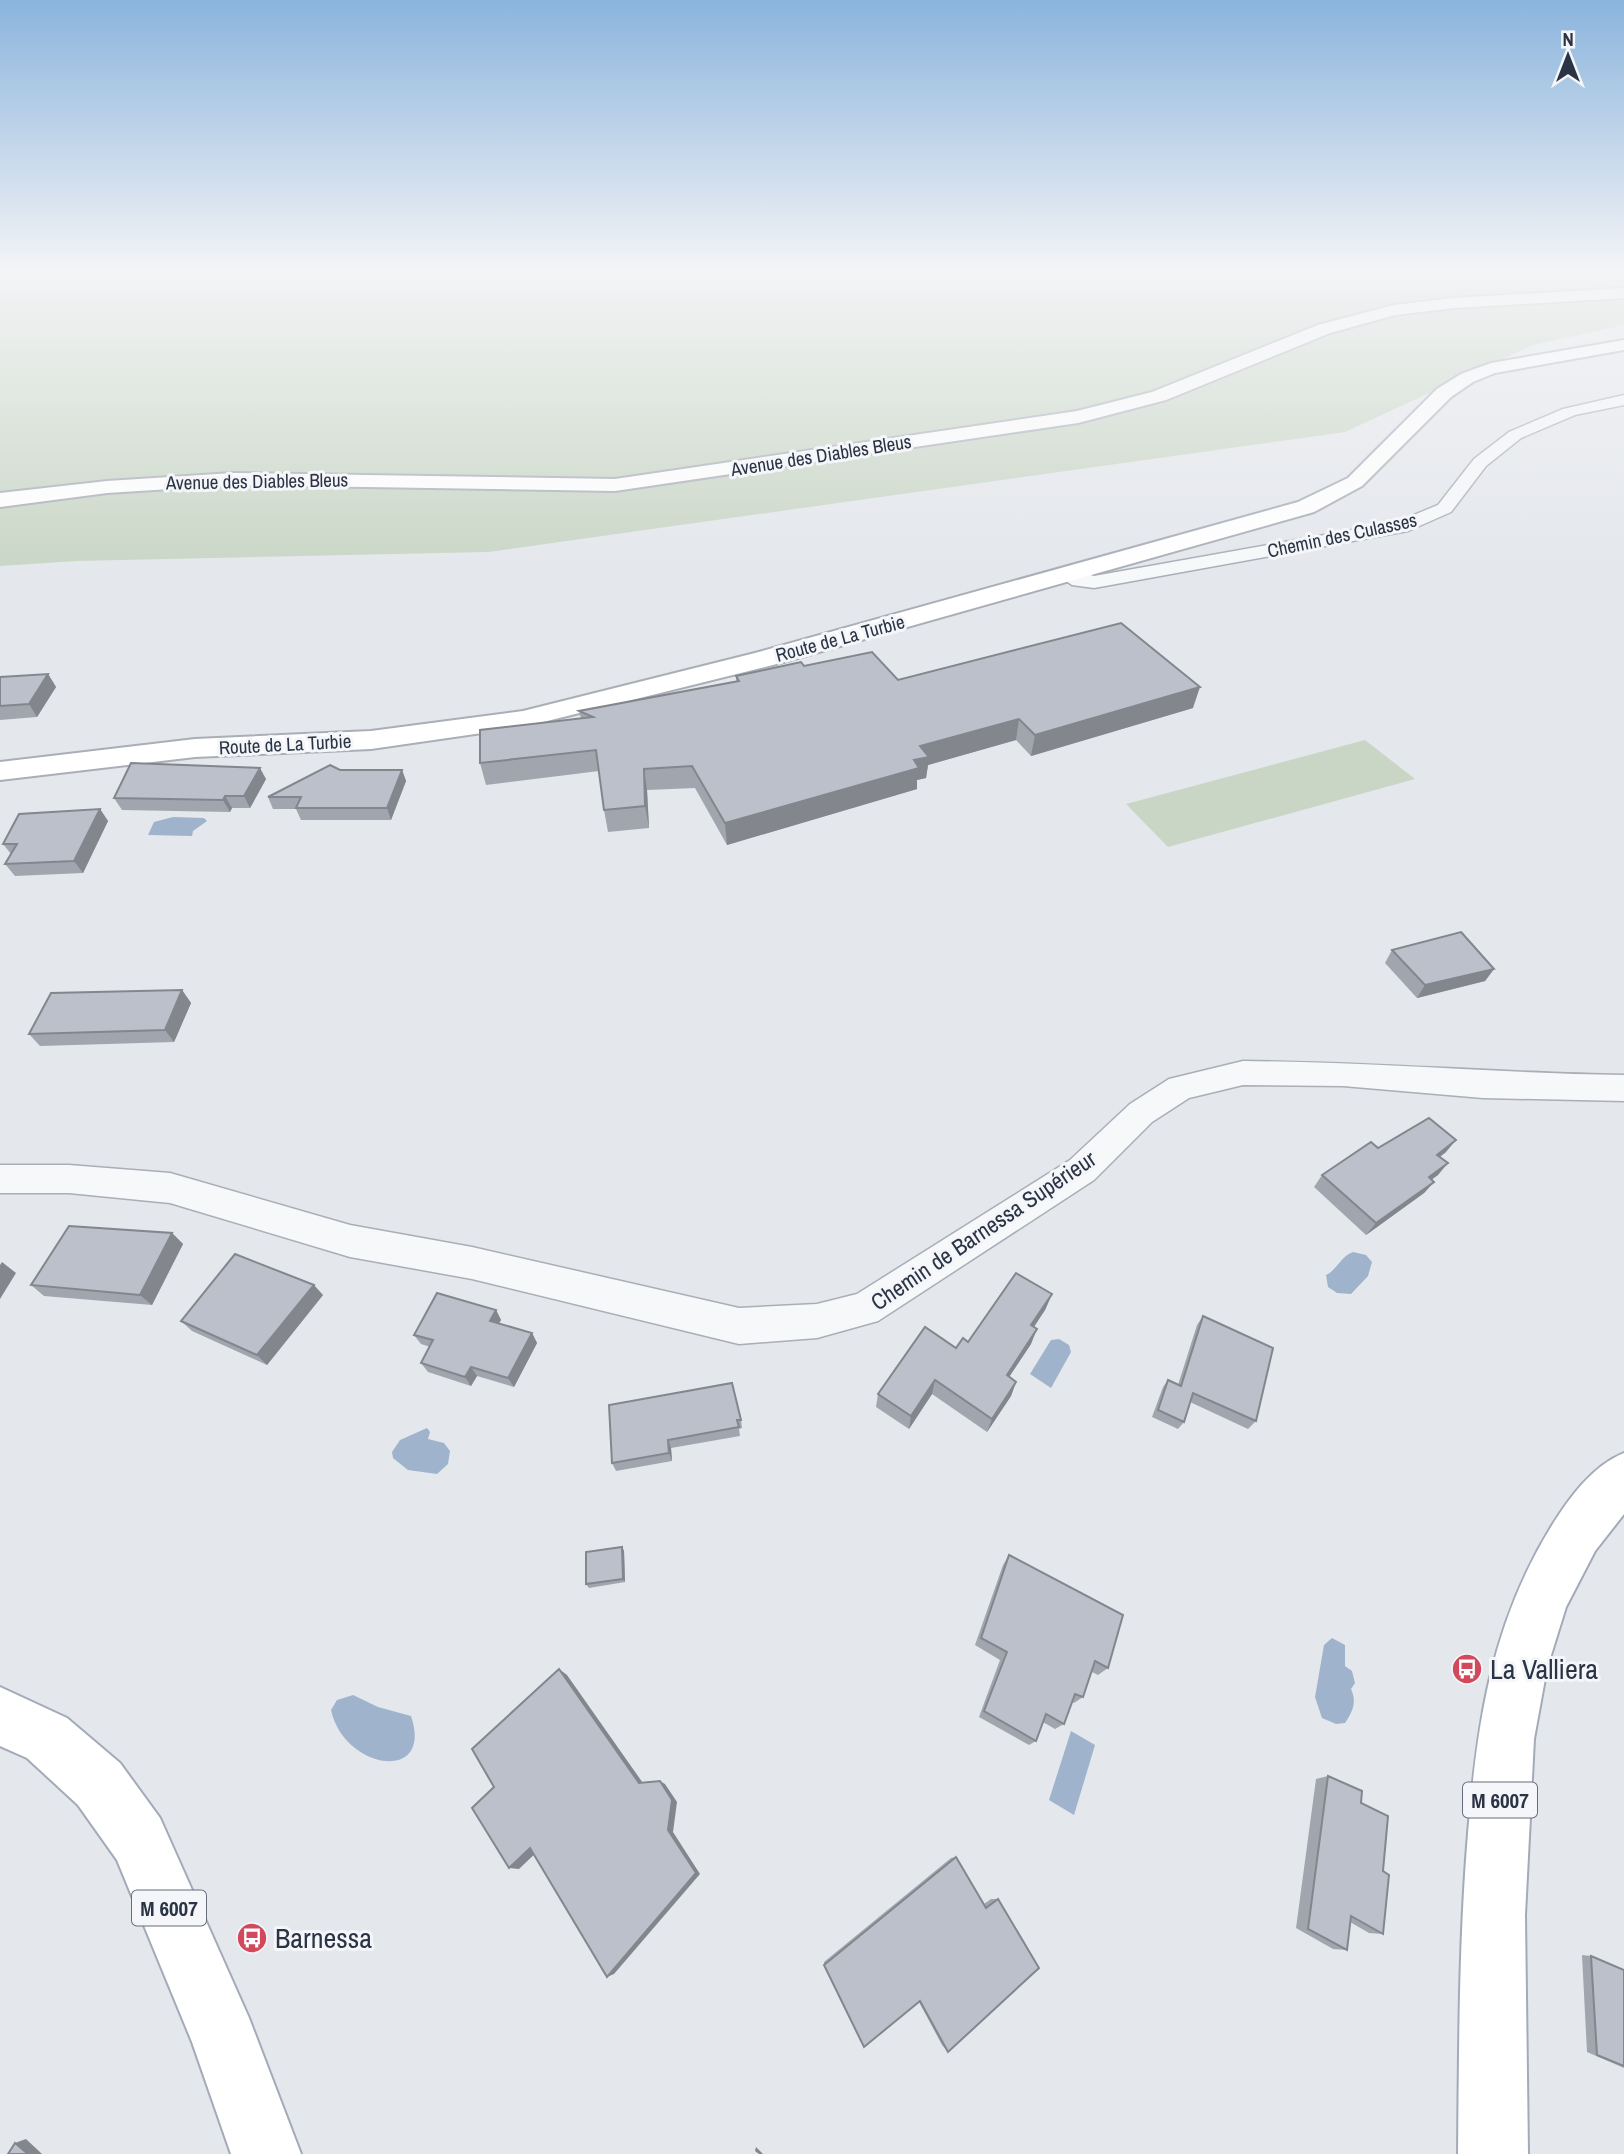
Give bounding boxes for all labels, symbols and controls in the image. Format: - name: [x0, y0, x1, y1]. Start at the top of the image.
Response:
- north arrow: [1533, 21, 1603, 91]
- text: N: [1562, 26, 1574, 52]
- street label: Avenue des Diables Bleus: [728, 428, 913, 482]
- street label: Avenue des Diables Bleus: [165, 466, 349, 496]
- street label: Chemin des Culasses: [1265, 506, 1419, 564]
- street label: Route de La Turbie: [773, 608, 907, 668]
- street label: Route de La Turbie: [218, 728, 352, 760]
- street label: Chemin de Barnessa Supérieur: [864, 1143, 1102, 1317]
- place label: La Valliera: [1490, 1650, 1598, 1688]
- bus stop icon: La Valliera: [1450, 1652, 1484, 1686]
- road number: M 6007: [1463, 1783, 1537, 1818]
- road number: M 6007: [132, 1890, 206, 1926]
- place label: Barnessa: [275, 1919, 372, 1957]
- bus stop icon: Barnessa: [235, 1921, 269, 1955]

